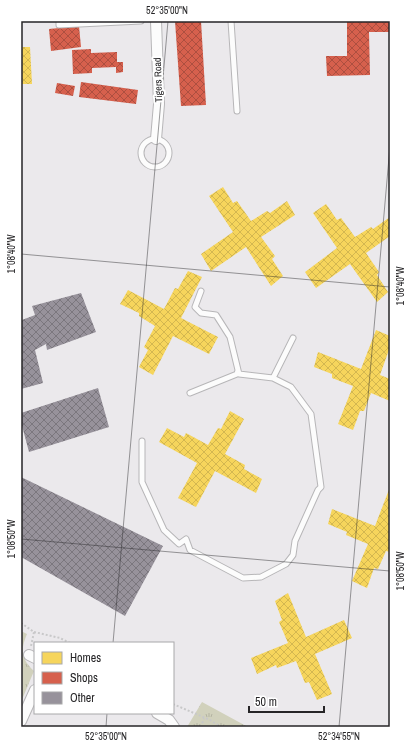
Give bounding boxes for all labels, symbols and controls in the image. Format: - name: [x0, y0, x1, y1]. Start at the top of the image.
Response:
- text: 52°35'00"N: [146, 4, 188, 17]
- street label: Tigers Road: [151, 57, 165, 103]
- text: 1°08'40"W: [5, 234, 18, 274]
- text: 1°08'40"W: [394, 266, 407, 306]
- text: 1°08'50"W: [5, 519, 18, 559]
- text: 1°08'50"W: [394, 551, 407, 591]
- legend: [34, 642, 174, 714]
- text: Homes: [70, 650, 101, 666]
- text: Shops: [70, 670, 98, 686]
- scale bar: [249, 688, 324, 714]
- text: Other: [70, 690, 95, 706]
- text: 50 m: [255, 694, 277, 710]
- text: 52°35'00"N: [85, 730, 127, 743]
- text: 52°34'55"N: [318, 730, 360, 743]

